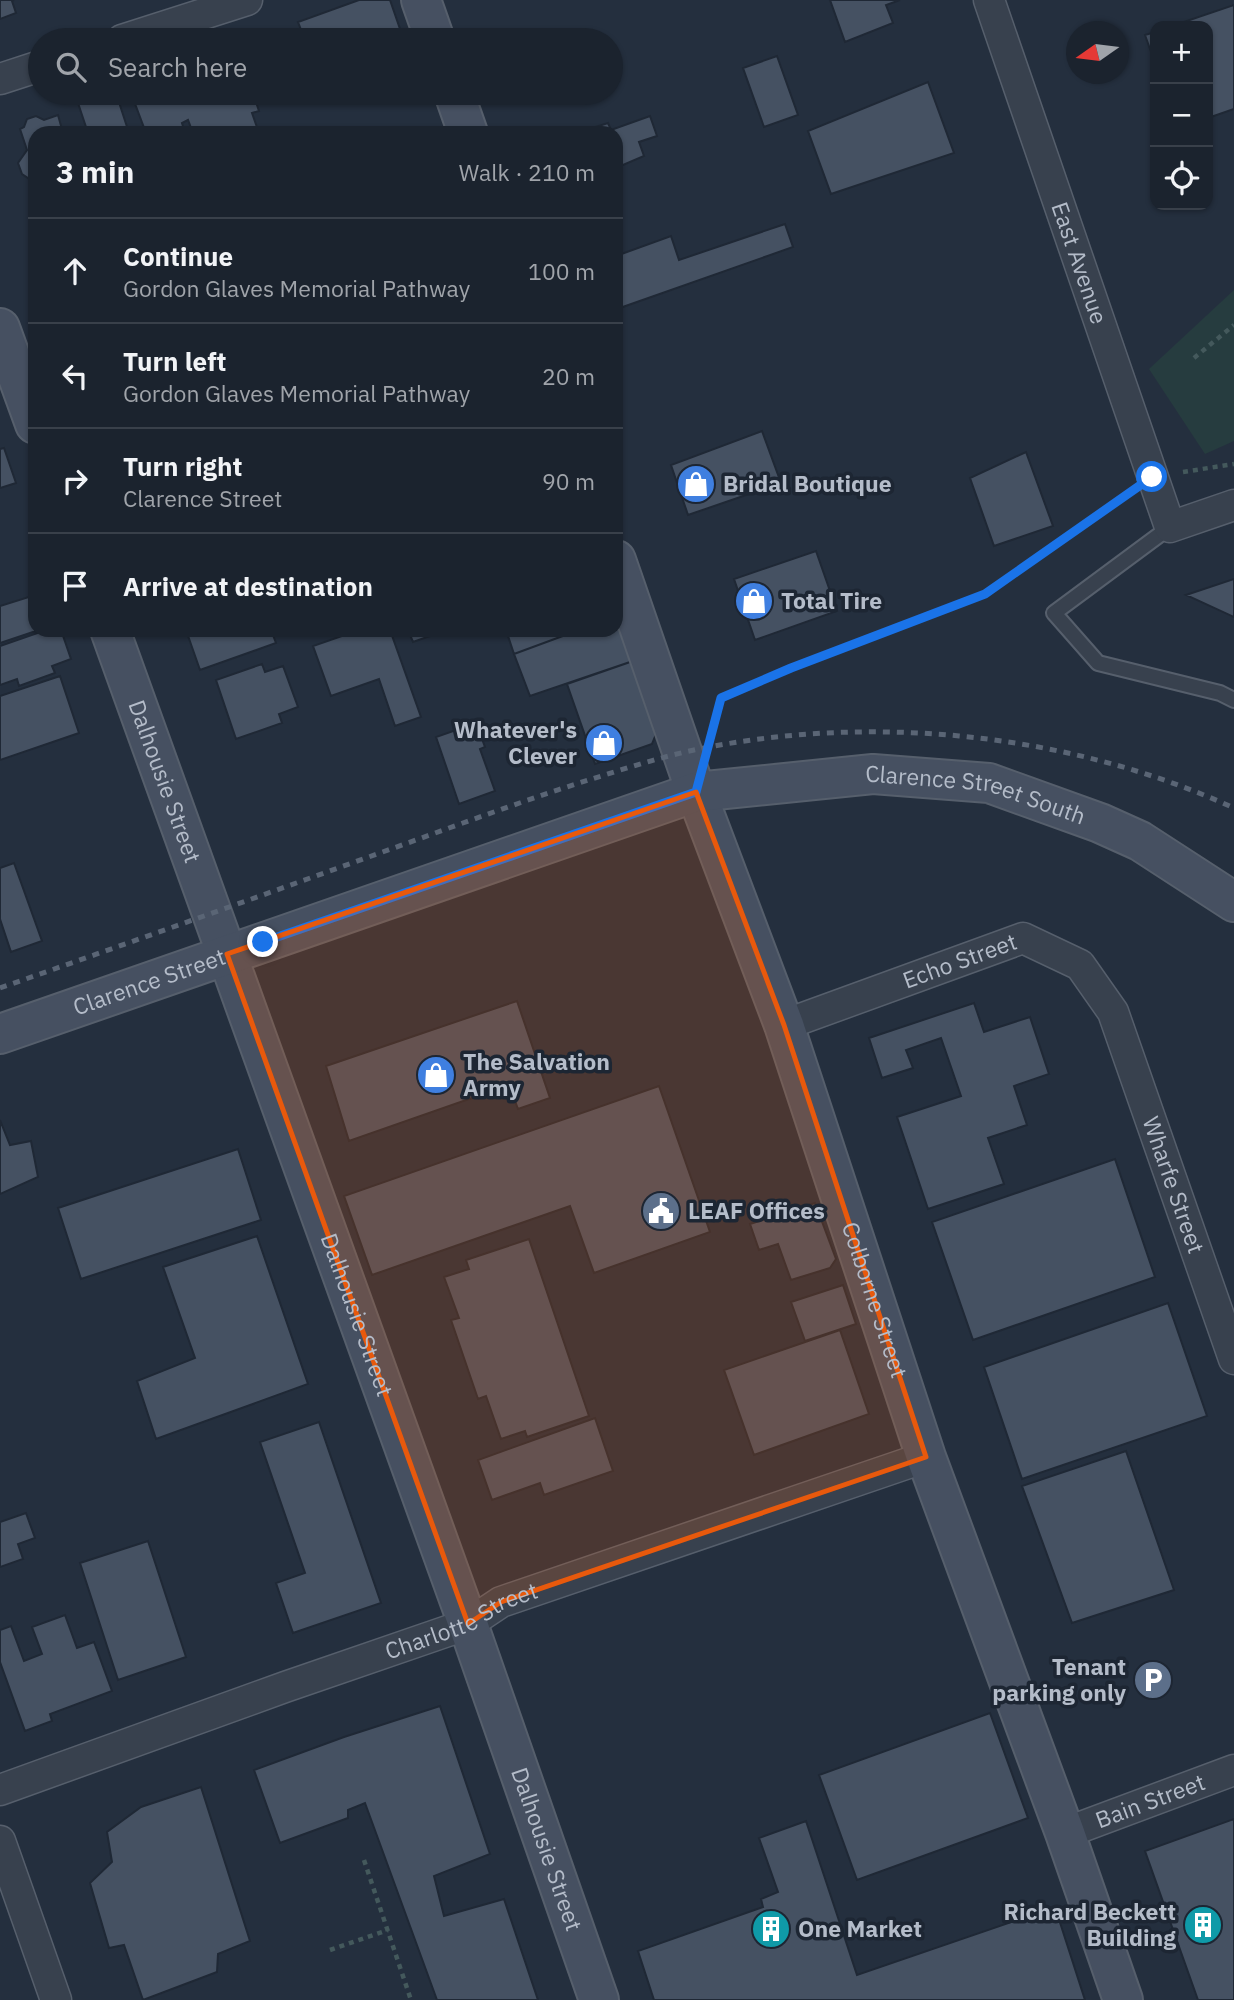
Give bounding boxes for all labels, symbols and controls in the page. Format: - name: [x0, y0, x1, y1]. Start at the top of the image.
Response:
- north arrow: [1066, 21, 1129, 84]
- map controls: [1150, 21, 1213, 210]
- button: +: [1150, 21, 1213, 84]
- search box: [28, 28, 623, 105]
- icon: search: [52, 48, 90, 86]
- text: Search here: [108, 50, 247, 84]
- button: −: [1150, 84, 1213, 147]
- button: locate: [1150, 147, 1213, 210]
- text: 3 min: [56, 152, 134, 191]
- text: Walk · 210 m: [459, 157, 595, 187]
- street label: East Avenue: [1045, 198, 1115, 328]
- text: Continue: [123, 239, 233, 273]
- icon: ahead: [56, 252, 94, 290]
- text: 100 m: [528, 256, 595, 286]
- text: Gordon Glaves Memorial Pathway: [123, 273, 470, 303]
- text: Turn left: [123, 344, 226, 378]
- icon: left: [56, 357, 94, 395]
- text: 20 m: [542, 361, 595, 391]
- text: Gordon Glaves Memorial Pathway: [123, 378, 470, 408]
- text: Turn right: [123, 449, 242, 483]
- route start: [1136, 461, 1167, 492]
- icon: right: [56, 462, 94, 500]
- shop icon: Bridal Boutique: [675, 463, 717, 505]
- text: 90 m: [542, 466, 595, 496]
- place label: Bridal Boutique: [723, 468, 892, 498]
- text: Clarence Street: [123, 483, 282, 513]
- icon: arrive: [56, 567, 94, 605]
- text: Arrive at destination: [123, 569, 373, 603]
- shop icon: Total Tire: [733, 580, 775, 622]
- place label: Total Tire: [781, 585, 882, 615]
- street label: Dalhousie Street: [122, 696, 209, 867]
- place label: Whatever's Clever: [454, 714, 577, 770]
- shop icon: Whatever's Clever: [583, 722, 625, 764]
- street label: Clarence Street South: [864, 757, 1090, 831]
- route end: [247, 926, 278, 957]
- street label: Echo Street: [898, 926, 1021, 995]
- street label: Clarence Street: [69, 941, 229, 1022]
- place label: The Salvation Army: [463, 1046, 610, 1102]
- shop icon: The Salvation Army: [415, 1054, 457, 1096]
- street label: Wharfe Street: [1137, 1112, 1212, 1257]
- public building icon: LEAF Offices: [640, 1190, 682, 1232]
- place label: LEAF Offices: [688, 1195, 825, 1225]
- street label: Colborne Street: [836, 1218, 915, 1382]
- street label: Dalhousie Street: [315, 1229, 401, 1400]
- street label: Charlotte Street: [381, 1575, 541, 1665]
- place label: Tenant parking only: [992, 1651, 1127, 1707]
- parking icon: Tenant parking only: [1132, 1659, 1174, 1701]
- street label: Dalhousie Street: [505, 1763, 590, 1935]
- street label: Bain Street: [1091, 1766, 1209, 1834]
- place label: Richard Beckett Building: [1003, 1896, 1176, 1952]
- building icon: Richard Beckett Building: [1182, 1904, 1224, 1946]
- building icon: One Market: [750, 1908, 792, 1950]
- place label: One Market: [798, 1913, 922, 1943]

